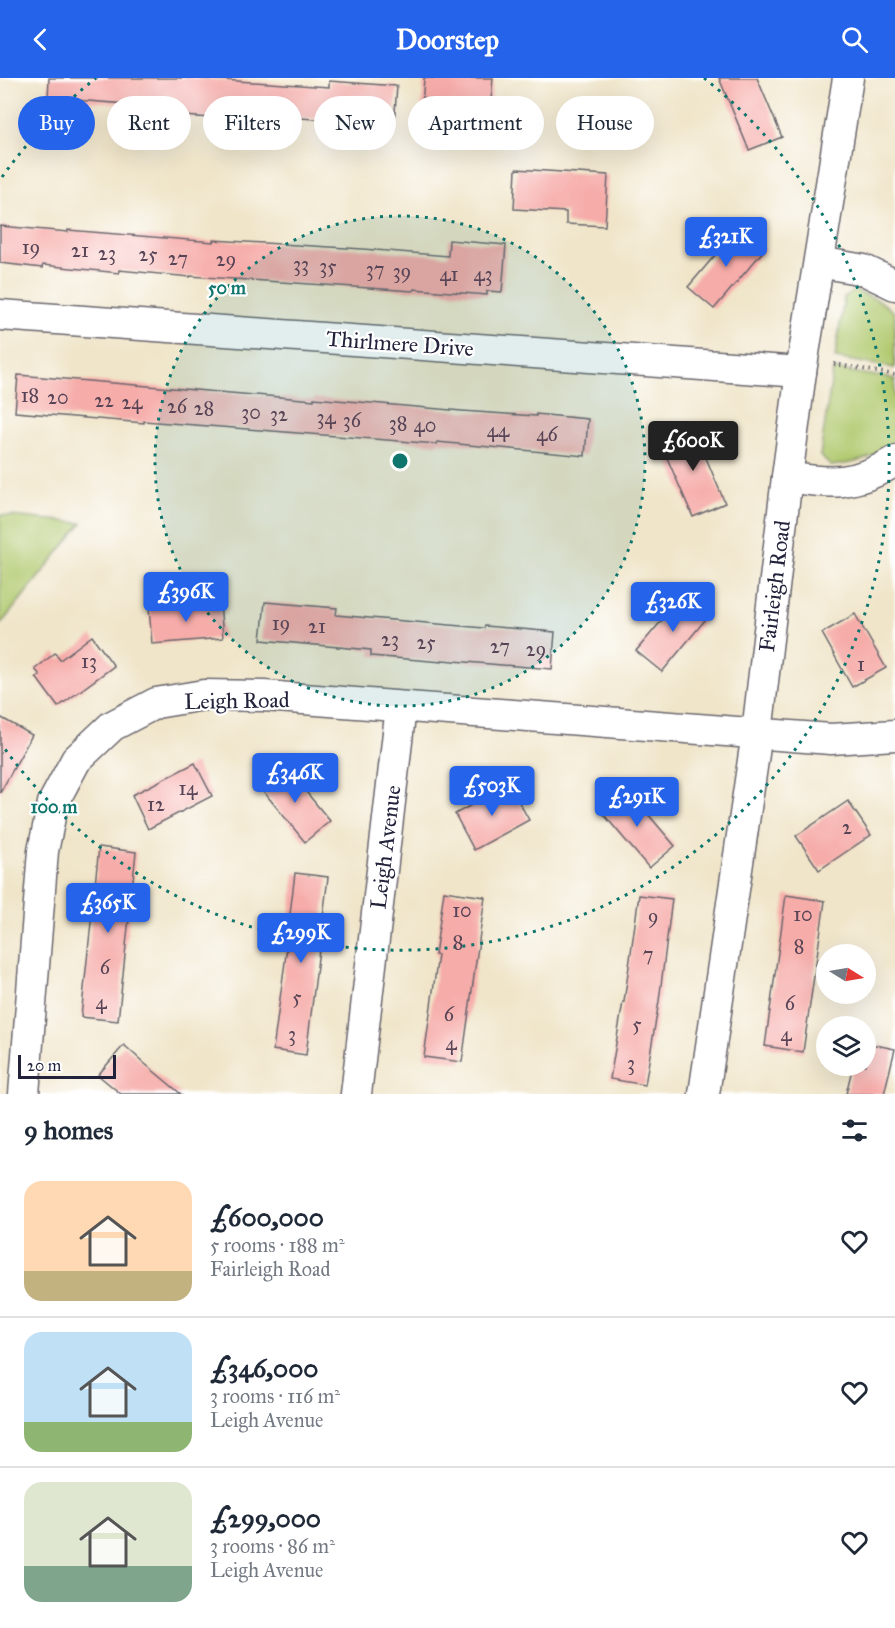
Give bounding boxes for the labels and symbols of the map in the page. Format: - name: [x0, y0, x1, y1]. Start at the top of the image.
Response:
- pin: £321K: [684, 217, 768, 268]
- house number: 19: [22, 235, 40, 259]
- house number: 21: [71, 238, 89, 262]
- house number: 23: [98, 241, 116, 265]
- house number: 25: [138, 242, 158, 266]
- house number: 27: [168, 246, 188, 270]
- house number: 29: [216, 247, 236, 271]
- house number: 33: [293, 252, 309, 276]
- house number: 35: [319, 254, 337, 278]
- house number: 37: [366, 257, 384, 281]
- house number: 39: [393, 259, 411, 283]
- house number: 41: [439, 262, 459, 286]
- house number: 43: [473, 262, 493, 286]
- text: 50 m: [208, 277, 247, 299]
- street label: Thirlmere Drive: [325, 325, 475, 362]
- house number: 18: [21, 383, 39, 407]
- house number: 20: [47, 385, 69, 409]
- house number: 22: [94, 388, 114, 412]
- house number: 24: [121, 390, 143, 414]
- house number: 26: [167, 394, 188, 418]
- house number: 28: [194, 396, 214, 420]
- house number: 30: [241, 400, 261, 424]
- house number: 32: [270, 402, 288, 426]
- house number: 34: [316, 405, 336, 429]
- house number: 36: [343, 408, 362, 432]
- house number: 38: [389, 411, 407, 435]
- house number: 40: [414, 413, 436, 437]
- house number: 44: [487, 418, 510, 442]
- pin: £600K: [651, 421, 735, 472]
- house number: 46: [536, 422, 558, 446]
- centre of rings: [390, 451, 410, 471]
- street label: Fairleigh Road: [753, 519, 796, 653]
- pin: £396K: [144, 572, 228, 623]
- pin: £326K: [631, 582, 715, 633]
- house number: 19: [272, 611, 290, 635]
- house number: 21: [308, 614, 326, 638]
- house number: 23: [381, 627, 399, 651]
- house number: 25: [416, 630, 436, 654]
- house number: 27: [490, 634, 510, 658]
- house number: 29: [526, 637, 546, 661]
- house number: 13: [81, 649, 97, 673]
- house number: 1: [857, 652, 865, 676]
- street label: Leigh Road: [184, 686, 290, 715]
- pin: £346K: [253, 753, 337, 804]
- pin: £503K: [450, 766, 534, 817]
- house number: 14: [178, 776, 198, 800]
- pin: £291K: [595, 777, 679, 828]
- street label: Leigh Avenue: [364, 784, 406, 911]
- house number: 12: [147, 792, 165, 816]
- text: 100 m: [31, 796, 78, 818]
- house number: 2: [842, 815, 852, 839]
- pin: £365K: [66, 883, 150, 934]
- house number: 10: [452, 898, 472, 922]
- house number: 10: [793, 902, 813, 926]
- house number: 9: [648, 904, 658, 928]
- pin: £299K: [259, 913, 343, 964]
- house number: 8: [453, 930, 463, 954]
- house number: 8: [794, 934, 804, 958]
- house number: 7: [643, 942, 653, 966]
- north arrow: [816, 944, 876, 1004]
- house number: 6: [100, 955, 111, 979]
- house number: 5: [292, 985, 302, 1009]
- house number: 4: [95, 990, 107, 1014]
- house number: 6: [785, 991, 796, 1015]
- house number: 6: [444, 1002, 455, 1026]
- house number: 5: [632, 1012, 642, 1036]
- house number: 3: [288, 1022, 296, 1046]
- house number: 4: [780, 1022, 792, 1046]
- house number: 4: [445, 1031, 457, 1055]
- house number: 3: [627, 1051, 635, 1075]
- scale bar: [18, 1052, 116, 1079]

